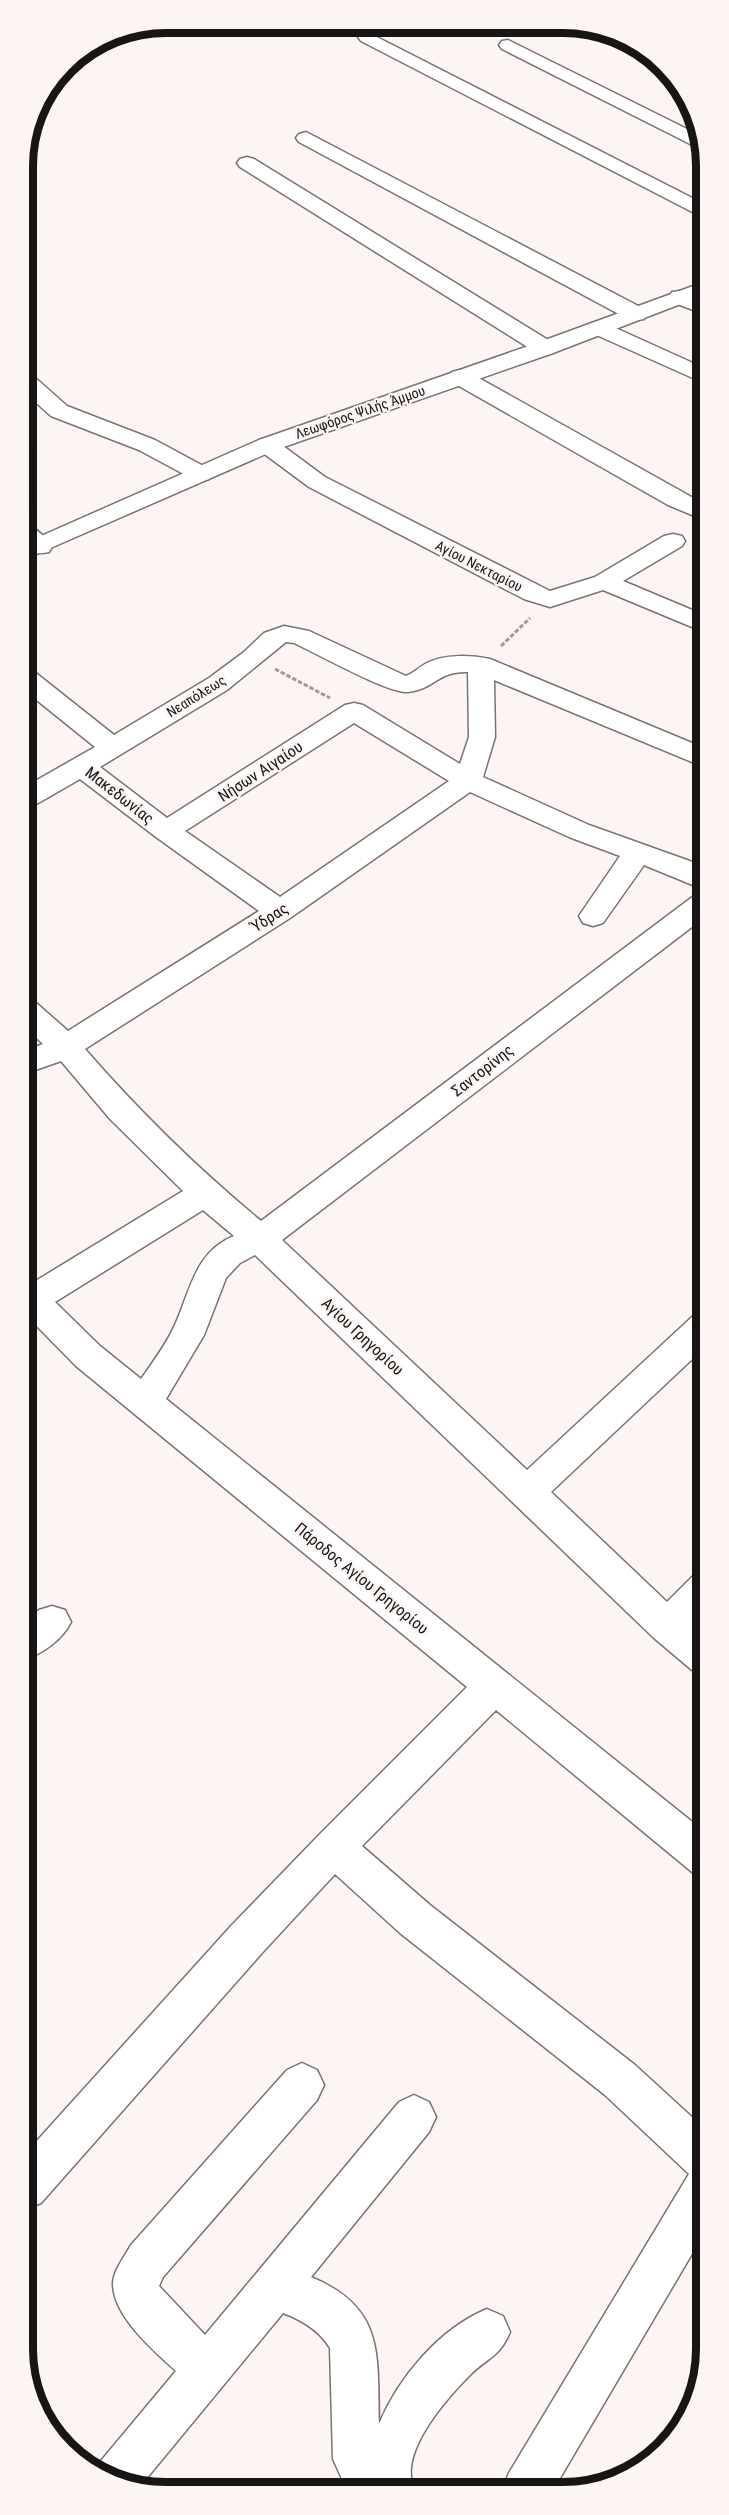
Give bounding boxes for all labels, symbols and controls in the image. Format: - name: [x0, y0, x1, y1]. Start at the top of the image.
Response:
- street label: Λεωφόρος Ψιλής Άμμου: [293, 382, 428, 443]
- street label: Αγίου Νεκταρίου: [433, 537, 525, 595]
- street label: Νεαπόλεως: [164, 672, 228, 720]
- street label: Νήσων Αιγαίου: [214, 737, 306, 806]
- street label: Μακεδωνίας: [82, 763, 158, 828]
- street label: Ύδρας: [246, 898, 291, 937]
- street label: Σαντορίνης: [448, 1040, 517, 1100]
- street label: Αγίου Γρηγορίου: [318, 1294, 408, 1379]
- street label: Πάροδος Αγίου Γρηγορίου: [291, 1519, 432, 1638]

